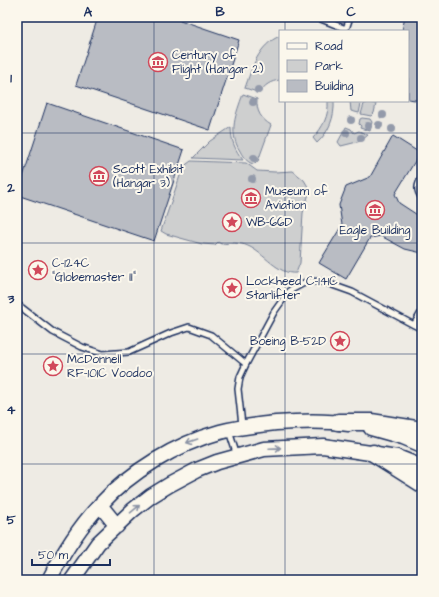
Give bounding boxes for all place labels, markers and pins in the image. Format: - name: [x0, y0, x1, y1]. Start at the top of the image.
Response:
- place label: Century of Flight (Hangar 2): [172, 47, 264, 79]
- museum icon: Century of Flight (Hangar 2): [147, 51, 169, 73]
- place label: Scott Exhibit (Hangar 3): [113, 161, 184, 193]
- museum icon: Scott Exhibit (Hangar 3): [88, 165, 110, 187]
- place label: Museum of Aviation: [265, 183, 329, 214]
- museum icon: Museum of Aviation: [240, 187, 262, 209]
- museum icon: Eagle Building: [364, 199, 386, 221]
- place icon: WB-66D: [221, 211, 243, 233]
- place label: WB-66D: [246, 214, 293, 231]
- place label: Eagle Building: [339, 222, 411, 240]
- place label: C-124C “Globemaster II”: [52, 255, 136, 286]
- place icon: C-124C “Globemaster II”: [27, 259, 49, 281]
- place label: Lockheed C-141C Starlifter: [246, 273, 338, 304]
- place icon: Lockheed C-141C Starlifter: [221, 277, 243, 299]
- place icon: Boeing B-52D: [329, 330, 351, 352]
- place label: Boeing B-52D: [250, 333, 326, 351]
- place label: McDonnell RF-101C Voodoo: [67, 351, 152, 382]
- place icon: McDonnell RF-101C Voodoo: [42, 355, 64, 377]

